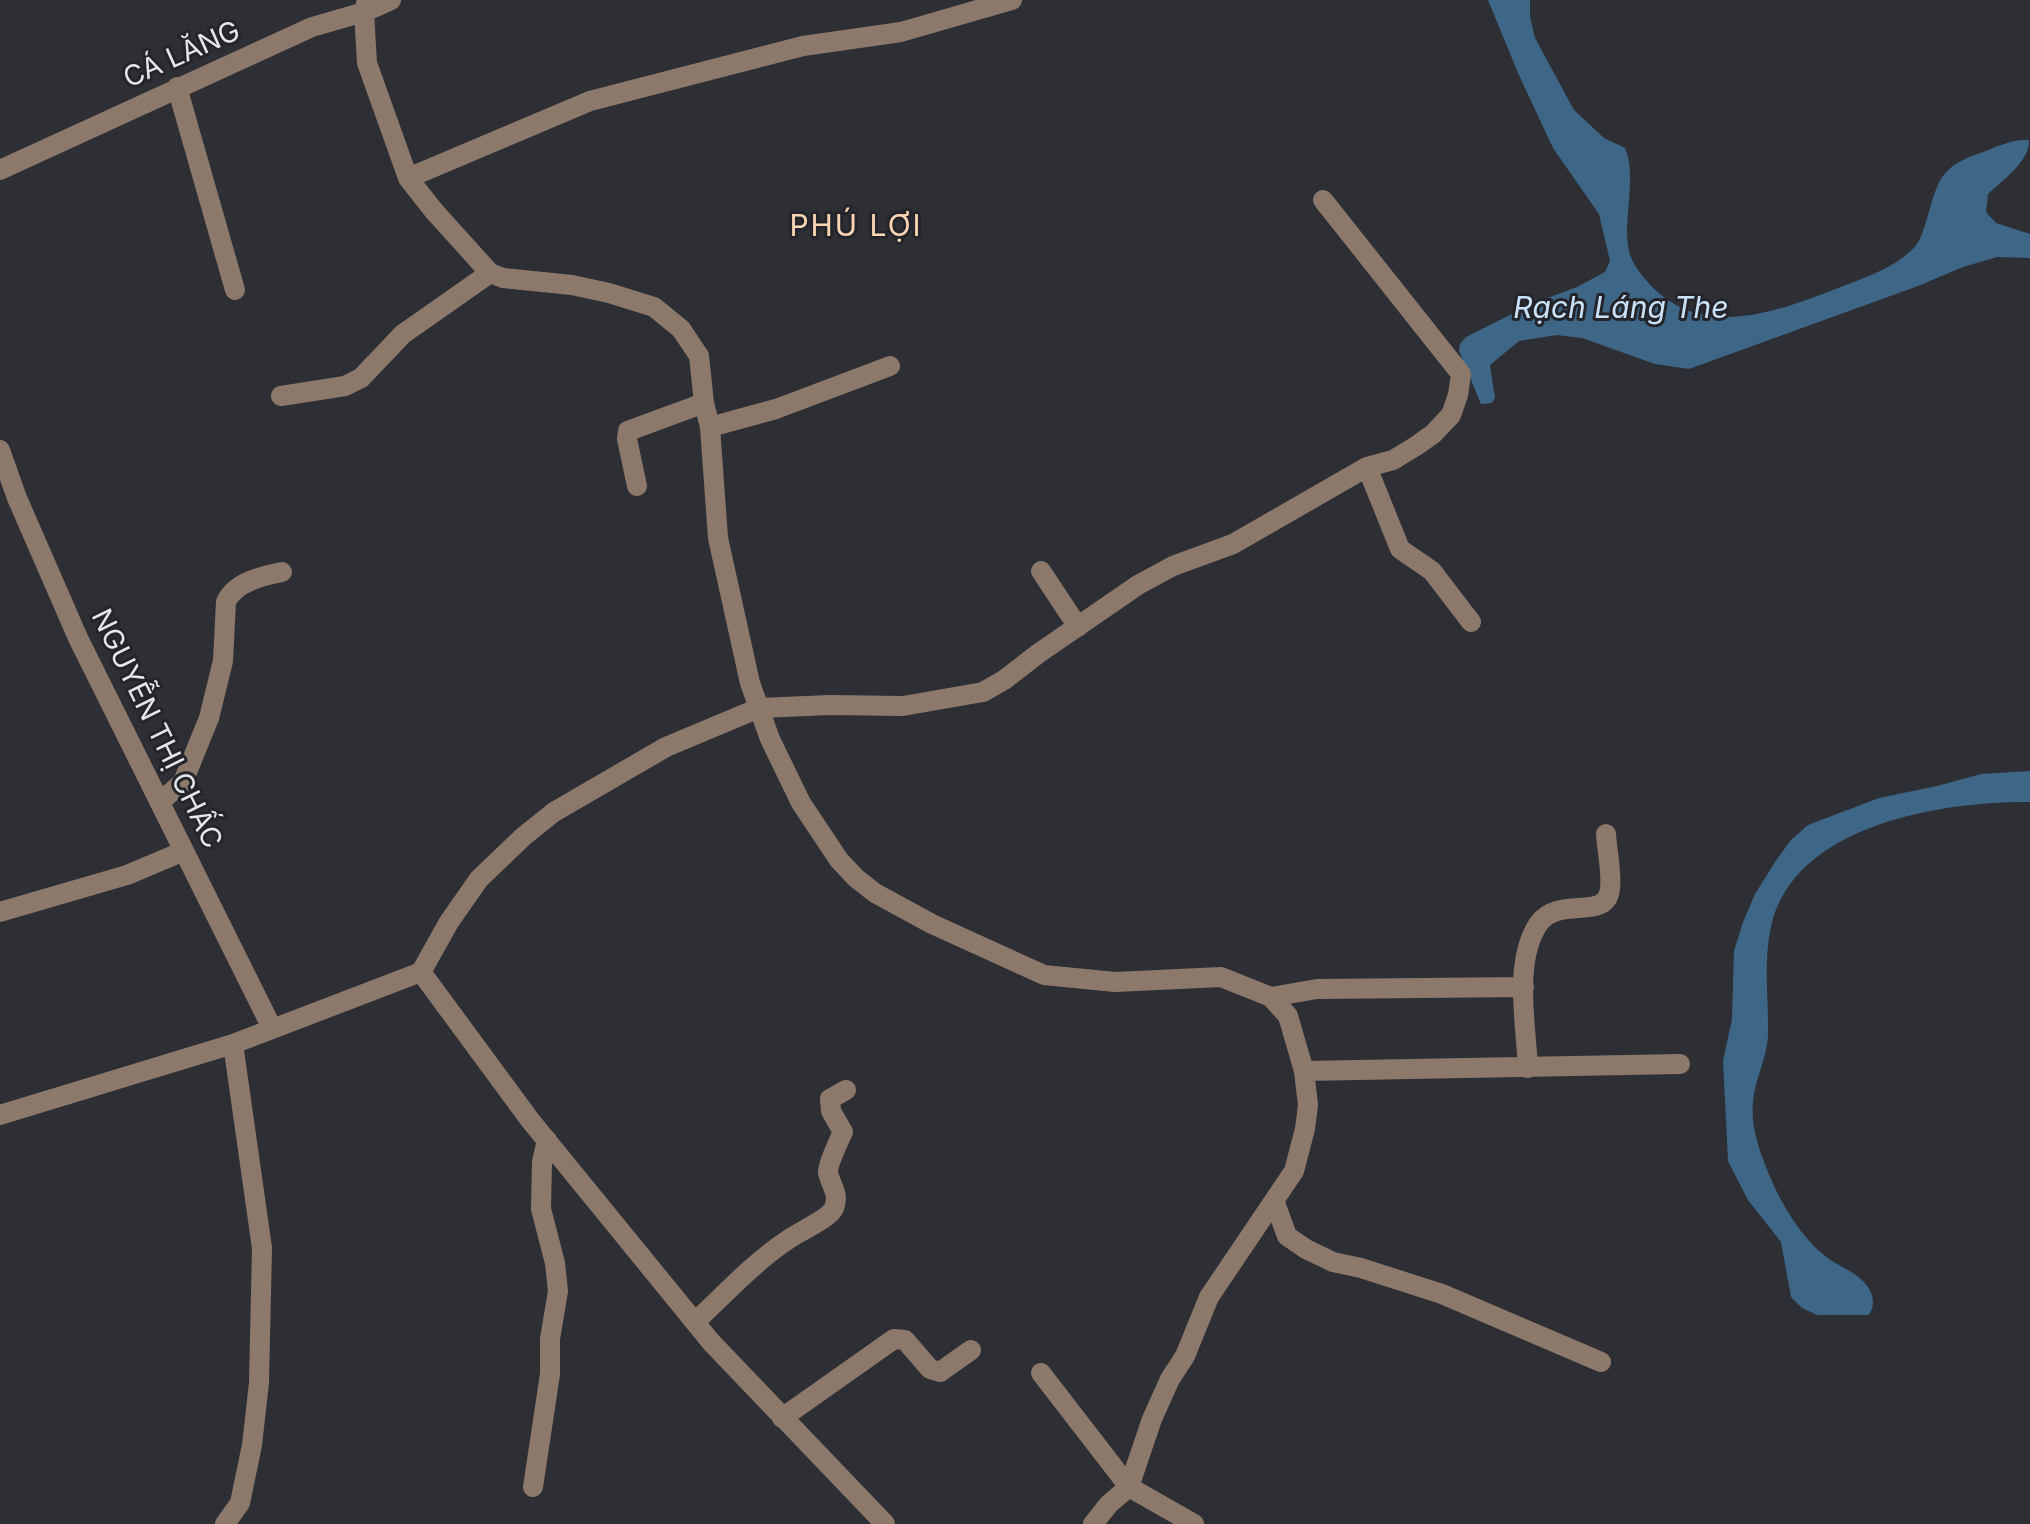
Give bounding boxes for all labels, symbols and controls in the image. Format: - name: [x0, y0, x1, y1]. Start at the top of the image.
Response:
- street label: CÁ LĂNG: [118, 14, 246, 96]
- district label: PHÚ LỢI: [789, 209, 923, 245]
- water label: Rạch Láng The: [1513, 291, 1729, 327]
- street label: NGUYỄN THỊ CHẤC: [83, 604, 229, 854]

